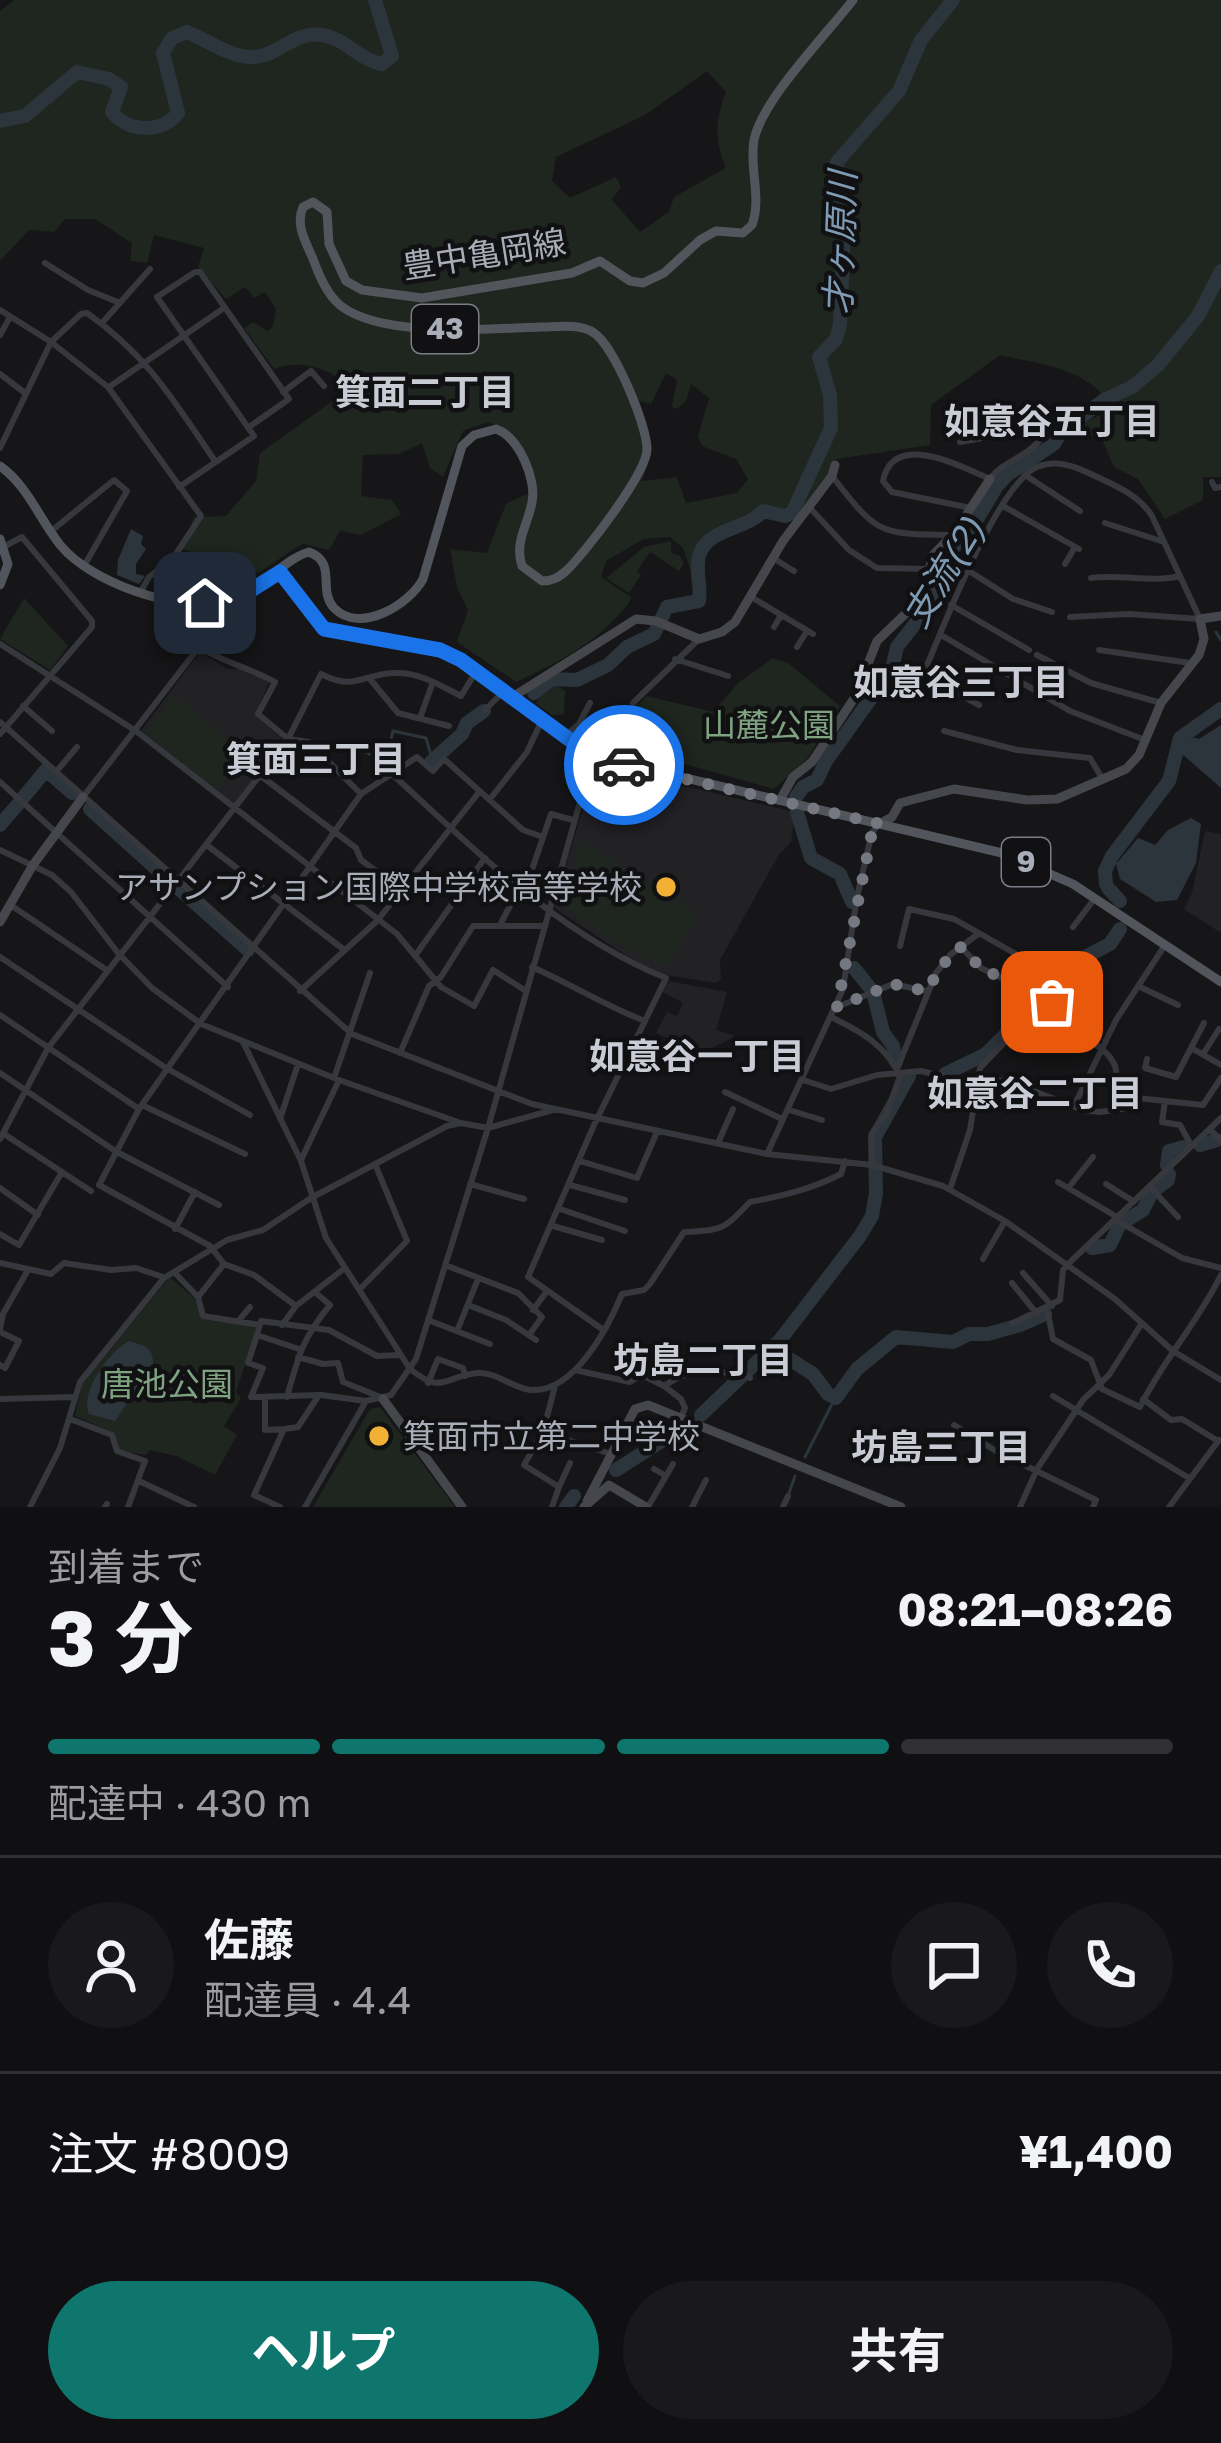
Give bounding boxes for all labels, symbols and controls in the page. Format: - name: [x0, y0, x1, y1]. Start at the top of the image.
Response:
- water label: 才ヶ原川: [816, 166, 864, 316]
- street label: 豊中亀岡線: [399, 221, 568, 286]
- road number: 43: [412, 305, 478, 353]
- district label: 箕面二丁目: [335, 370, 515, 413]
- district label: 如意谷五丁目: [944, 399, 1160, 442]
- water label: 支流(2): [893, 509, 992, 634]
- pin: [154, 552, 256, 654]
- icon: home: [172, 570, 238, 636]
- district label: 如意谷三丁目: [853, 660, 1069, 703]
- courier: [564, 705, 684, 825]
- park label: 山麓公園: [703, 705, 835, 744]
- icon: car: [591, 732, 657, 798]
- district label: 箕面三丁目: [226, 737, 406, 780]
- road number: 9: [1002, 838, 1050, 886]
- place label: アサンプション国際中学校高等学校: [115, 867, 642, 906]
- marker: アサンプション国際中学校高等学校: [653, 874, 679, 900]
- pin: [1001, 951, 1103, 1053]
- icon: bag: [1019, 969, 1085, 1035]
- district label: 如意谷一丁目: [589, 1034, 805, 1077]
- district label: 如意谷二丁目: [927, 1071, 1143, 1114]
- district label: 坊島二丁目: [613, 1338, 793, 1381]
- park label: 唐池公園: [101, 1364, 233, 1403]
- place label: 箕面市立第二中学校: [403, 1416, 700, 1455]
- marker: 箕面市立第二中学校: [366, 1423, 392, 1449]
- district label: 坊島三丁目: [851, 1425, 1031, 1468]
- text: 到着まで: [48, 1543, 204, 1590]
- text: 08:21–08:26: [898, 1582, 1173, 1636]
- text: 3 分: [48, 1590, 193, 1683]
- text: 配達中 · 430 m: [48, 1779, 311, 1826]
- button: person: [48, 1902, 174, 2028]
- button: chat: [891, 1902, 1017, 2028]
- button: phone: [1047, 1902, 1173, 2028]
- text: 佐藤: [204, 1912, 294, 1966]
- text: 配達員 · 4.4: [204, 1976, 411, 2023]
- text: ¥1,400: [1019, 2124, 1173, 2178]
- text: 注文 #8009: [48, 2126, 290, 2180]
- button: ヘルプ: [48, 2281, 599, 2419]
- button: 共有: [623, 2281, 1173, 2419]

